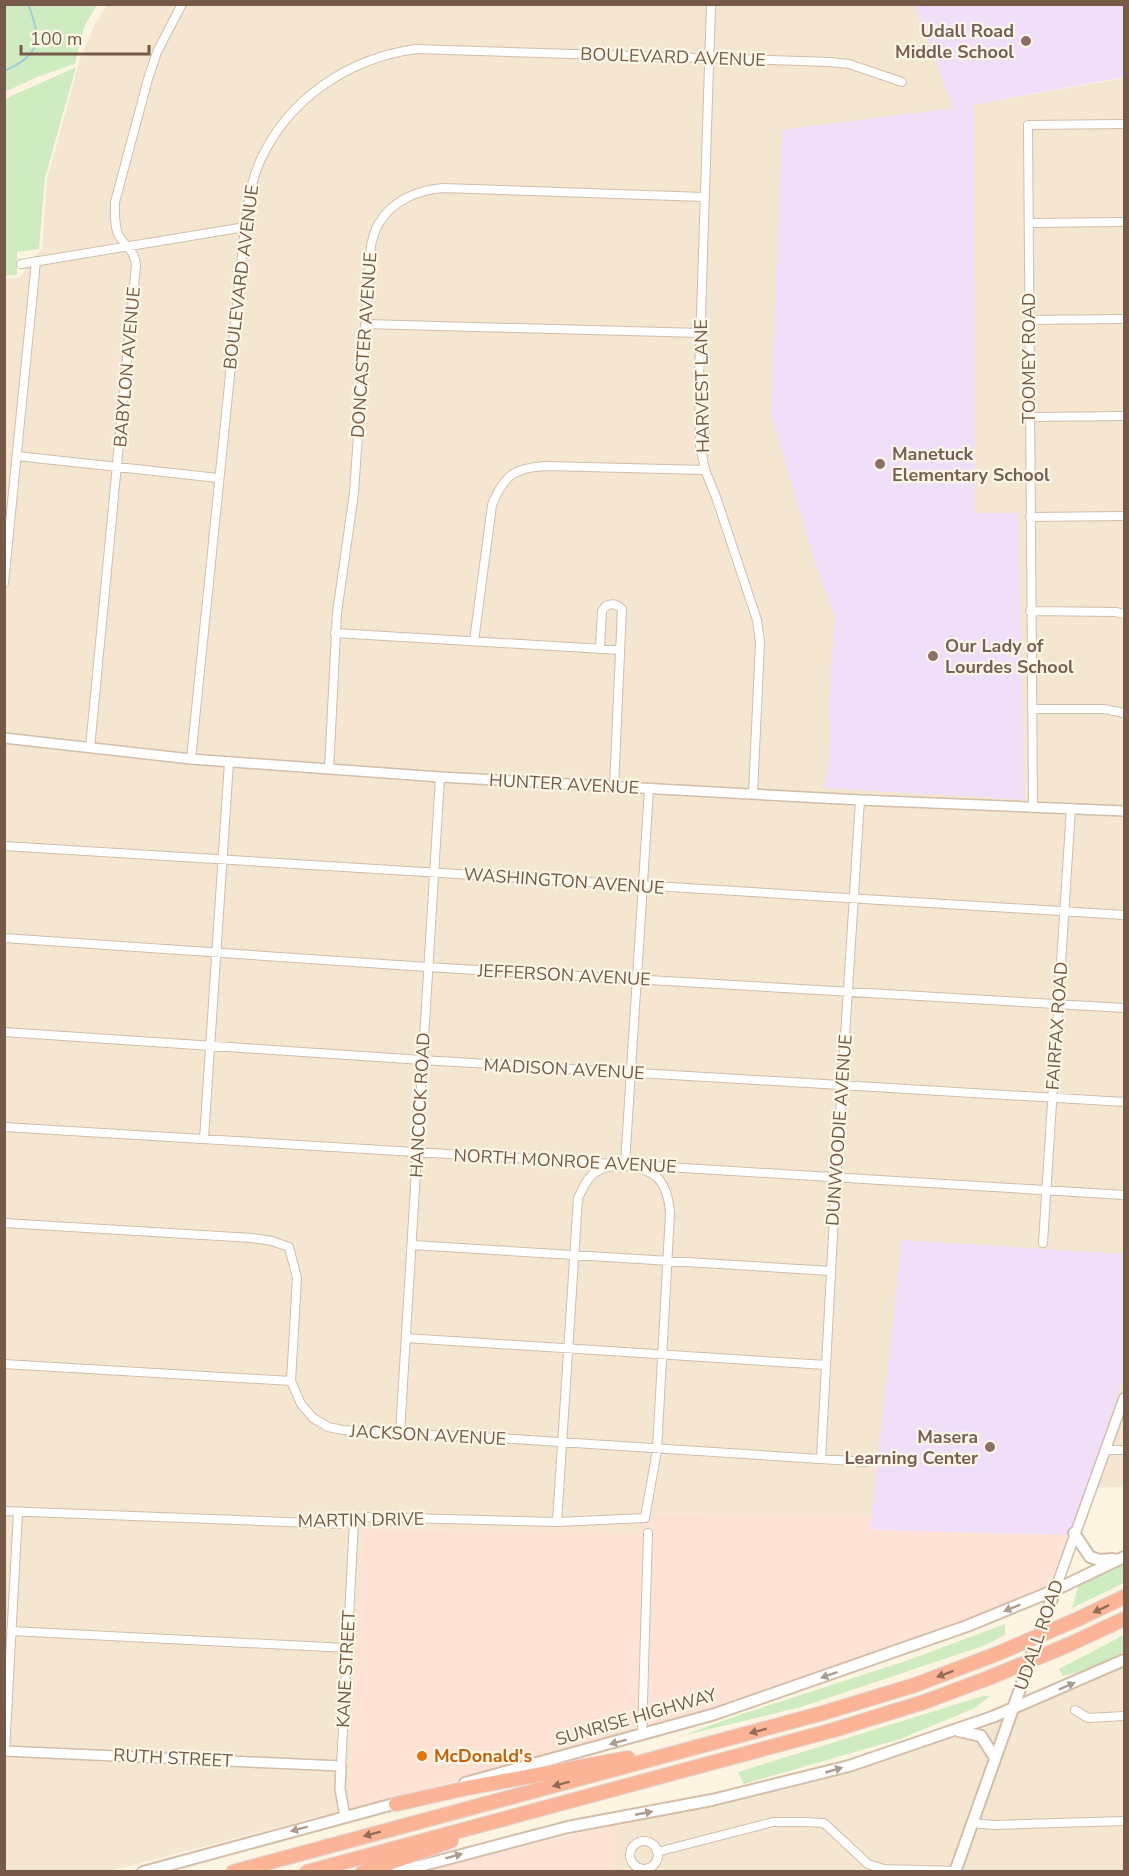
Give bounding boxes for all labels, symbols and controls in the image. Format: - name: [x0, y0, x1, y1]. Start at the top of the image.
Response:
- scale bar: [21, 18, 148, 56]
- place label: Udall Road Middle School: [895, 19, 1014, 64]
- text: 100 m: [30, 27, 82, 51]
- marker: Udall Road Middle School: [1019, 34, 1033, 48]
- street label: BOULEVARD AVENUE: [580, 42, 766, 72]
- street label: BOULEVARD AVENUE: [218, 183, 264, 371]
- street label: DONCASTER AVENUE: [346, 251, 382, 439]
- street label: BABYLON AVENUE: [108, 286, 146, 448]
- street label: TOOMEY ROAD: [1017, 293, 1041, 423]
- street label: HARVEST LANE: [689, 319, 715, 453]
- place label: Manetuck Elementary School: [892, 442, 1050, 487]
- marker: Manetuck Elementary School: [873, 457, 887, 471]
- place label: Our Lady of Lourdes School: [945, 634, 1074, 679]
- marker: Our Lady of Lourdes School: [926, 649, 940, 663]
- street label: HUNTER AVENUE: [488, 768, 640, 800]
- street label: WASHINGTON AVENUE: [463, 862, 665, 900]
- street label: JEFFERSON AVENUE: [476, 958, 651, 992]
- street label: FAIRFAX ROAD: [1041, 961, 1073, 1091]
- street label: HANCOCK ROAD: [404, 1032, 436, 1178]
- street label: DUNWOODIE AVENUE: [820, 1033, 858, 1227]
- street label: MADISON AVENUE: [483, 1053, 645, 1085]
- street label: NORTH MONROE AVENUE: [453, 1143, 677, 1179]
- street label: JACKSON AVENUE: [348, 1419, 507, 1451]
- place label: Masera Learning Center: [844, 1425, 978, 1470]
- marker: Masera Learning Center: [983, 1440, 997, 1454]
- street label: MARTIN DRIVE: [298, 1507, 424, 1533]
- street label: UDALL ROAD: [1009, 1576, 1069, 1694]
- one-way arrow: [1002, 1603, 1020, 1613]
- one-way arrow: [1093, 1604, 1110, 1613]
- street label: KANE STREET: [331, 1610, 361, 1728]
- one-way arrow: [820, 1670, 838, 1680]
- one-way arrow: [935, 1670, 953, 1680]
- one-way arrow: [1059, 1681, 1077, 1691]
- street label: SUNRISE HIGHWAY: [552, 1682, 720, 1752]
- one-way arrow: [749, 1727, 767, 1736]
- one-way arrow: [609, 1737, 627, 1747]
- street label: RUTH STREET: [113, 1743, 233, 1773]
- place label: McDonald's: [434, 1744, 532, 1768]
- marker: McDonald's: [415, 1749, 429, 1763]
- one-way arrow: [825, 1765, 843, 1774]
- one-way arrow: [552, 1779, 570, 1789]
- one-way arrow: [634, 1808, 653, 1817]
- one-way arrow: [290, 1825, 308, 1834]
- one-way arrow: [363, 1830, 381, 1839]
- one-way arrow: [445, 1851, 463, 1861]

